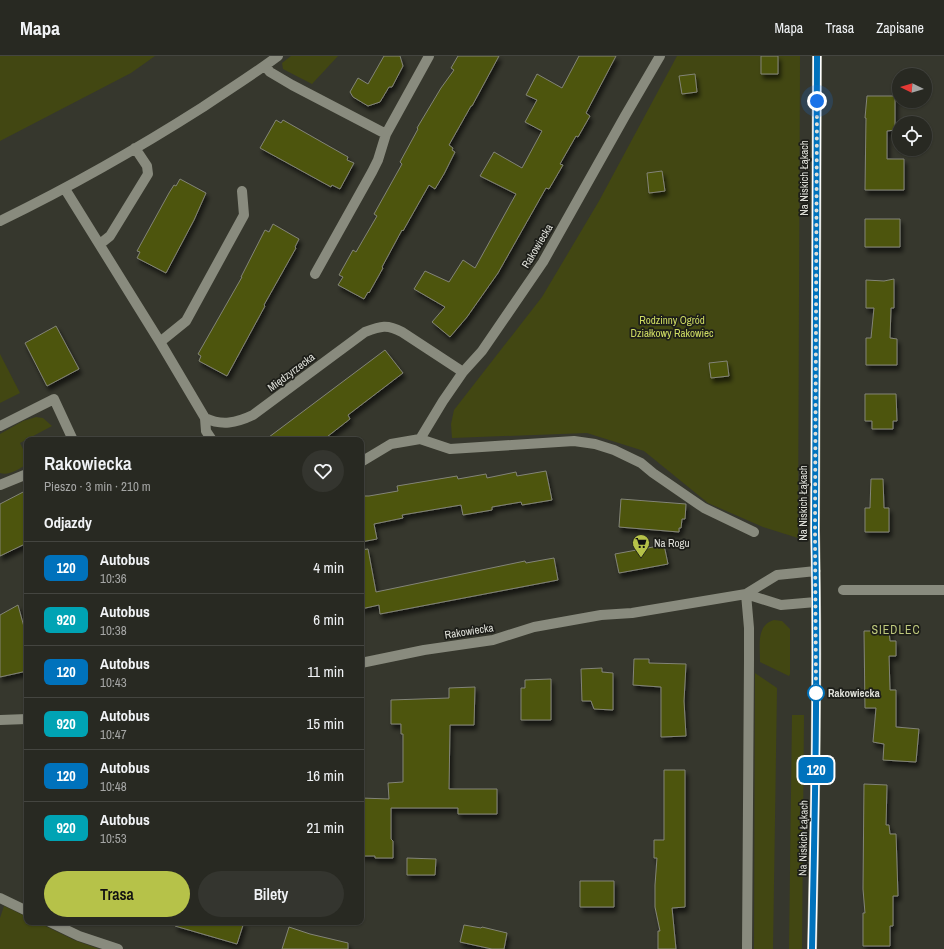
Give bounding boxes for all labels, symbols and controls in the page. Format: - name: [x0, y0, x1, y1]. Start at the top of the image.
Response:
- text: Mapa: [20, 15, 60, 41]
- text: Mapa: [774, 19, 803, 37]
- text: Trasa: [825, 19, 854, 37]
- text: Zapisane: [876, 19, 924, 37]
- north arrow: [892, 68, 932, 108]
- map controls: [892, 68, 932, 156]
- your location: [807, 91, 827, 111]
- button: locate: [892, 116, 932, 156]
- street label: Na Niskich Łąkach: [797, 140, 811, 216]
- street label: Rakowiecka: [518, 221, 556, 271]
- park label: Rodzinny Ogród Działkowy Rakowiec: [630, 313, 714, 340]
- street label: Międzyrzecka: [265, 350, 317, 394]
- text: Rakowiecka: [44, 450, 132, 476]
- button: heart: [302, 450, 344, 492]
- street label: Na Niskich Łąkach: [796, 465, 810, 541]
- text: Pieszo · 3 min · 210 m: [44, 478, 151, 495]
- text: Odjazdy: [44, 512, 92, 533]
- supermarket icon: Na Rogu: [631, 533, 651, 558]
- place label: Na Rogu: [654, 536, 690, 550]
- text: Autobus: [100, 549, 150, 570]
- text: 4 min: [313, 557, 344, 578]
- text: 120: [56, 559, 76, 577]
- text: 10:36: [100, 570, 127, 587]
- text: Autobus: [100, 601, 150, 622]
- text: 6 min: [313, 609, 344, 630]
- text: 920: [56, 611, 76, 629]
- street label: Rakowiecka: [444, 620, 494, 642]
- text: 10:38: [100, 622, 127, 639]
- district label: SIEDLEC: [871, 622, 921, 638]
- text: Autobus: [100, 653, 150, 674]
- text: 11 min: [307, 661, 344, 682]
- text: 120: [56, 663, 76, 681]
- text: 10:43: [100, 674, 127, 691]
- marker: Rakowiecka: [807, 684, 825, 702]
- place label: Rakowiecka: [828, 686, 880, 700]
- text: Autobus: [100, 705, 150, 726]
- text: 15 min: [306, 713, 344, 734]
- text: 920: [56, 715, 76, 733]
- text: 10:47: [100, 726, 127, 743]
- text: Autobus: [100, 757, 150, 778]
- line badge: 120: [793, 757, 839, 783]
- text: 120: [806, 761, 826, 779]
- text: 16 min: [306, 765, 344, 786]
- text: 120: [56, 767, 76, 785]
- text: 10:48: [100, 778, 127, 795]
- street label: Na Niskich Łąkach: [795, 800, 811, 876]
- text: Autobus: [100, 809, 150, 830]
- text: 21 min: [306, 817, 344, 838]
- text: 920: [56, 819, 76, 837]
- text: 10:53: [100, 830, 127, 847]
- button: Trasa: [44, 871, 190, 917]
- button: Bilety: [198, 871, 344, 917]

